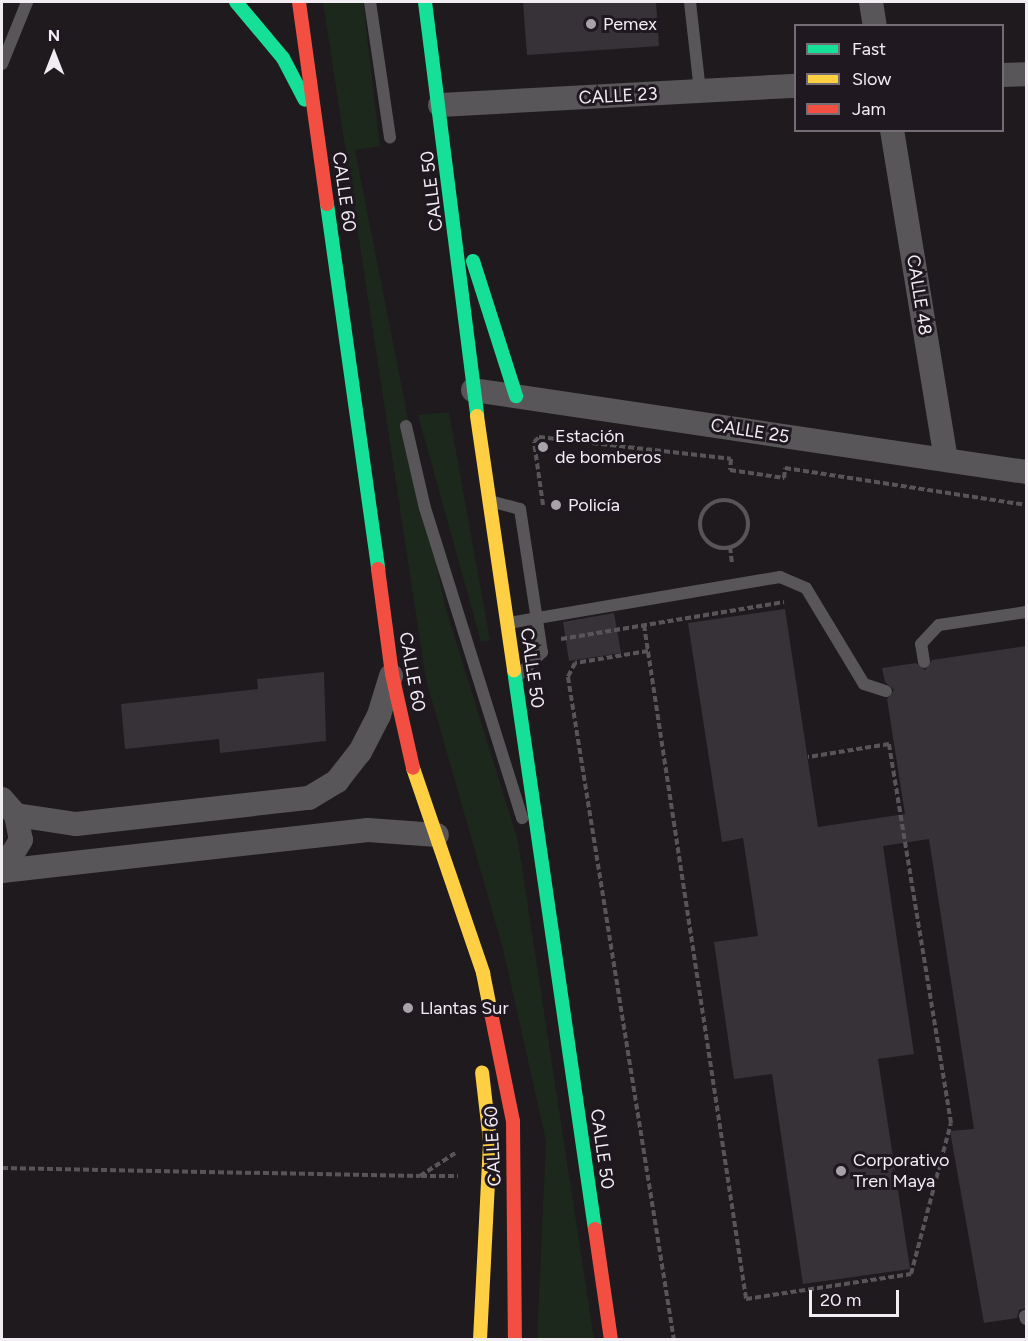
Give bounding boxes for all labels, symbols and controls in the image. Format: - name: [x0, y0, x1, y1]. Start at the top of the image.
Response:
- place label: Pemex: [603, 13, 657, 35]
- marker: Pemex: [584, 17, 598, 31]
- north arrow: [24, 24, 84, 84]
- legend: [794, 24, 1004, 132]
- text: N: [48, 26, 60, 45]
- text: Fast: [852, 38, 886, 60]
- text: Slow: [852, 68, 891, 90]
- street label: CALLE 23: [578, 83, 658, 109]
- text: Jam: [852, 98, 886, 120]
- street label: CALLE 50: [416, 150, 448, 232]
- street label: CALLE 60: [328, 151, 360, 233]
- street label: CALLE 48: [902, 253, 936, 337]
- street label: CALLE 25: [709, 414, 791, 448]
- place label: Estación de bomberos: [555, 426, 661, 468]
- marker: Estación de bomberos: [536, 440, 550, 454]
- place label: Policía: [568, 494, 620, 516]
- marker: Policía: [549, 498, 563, 512]
- street label: CALLE 50: [516, 626, 548, 710]
- street label: CALLE 60: [394, 630, 430, 714]
- place label: Llantas Sur: [420, 997, 508, 1019]
- marker: Llantas Sur: [401, 1001, 415, 1015]
- street label: CALLE 60: [480, 1105, 506, 1187]
- street label: CALLE 50: [586, 1107, 618, 1191]
- place label: Corporativo Tren Maya: [853, 1150, 949, 1192]
- marker: Corporativo Tren Maya: [834, 1164, 848, 1178]
- scale bar: [812, 1278, 902, 1316]
- text: 20 m: [820, 1289, 861, 1311]

